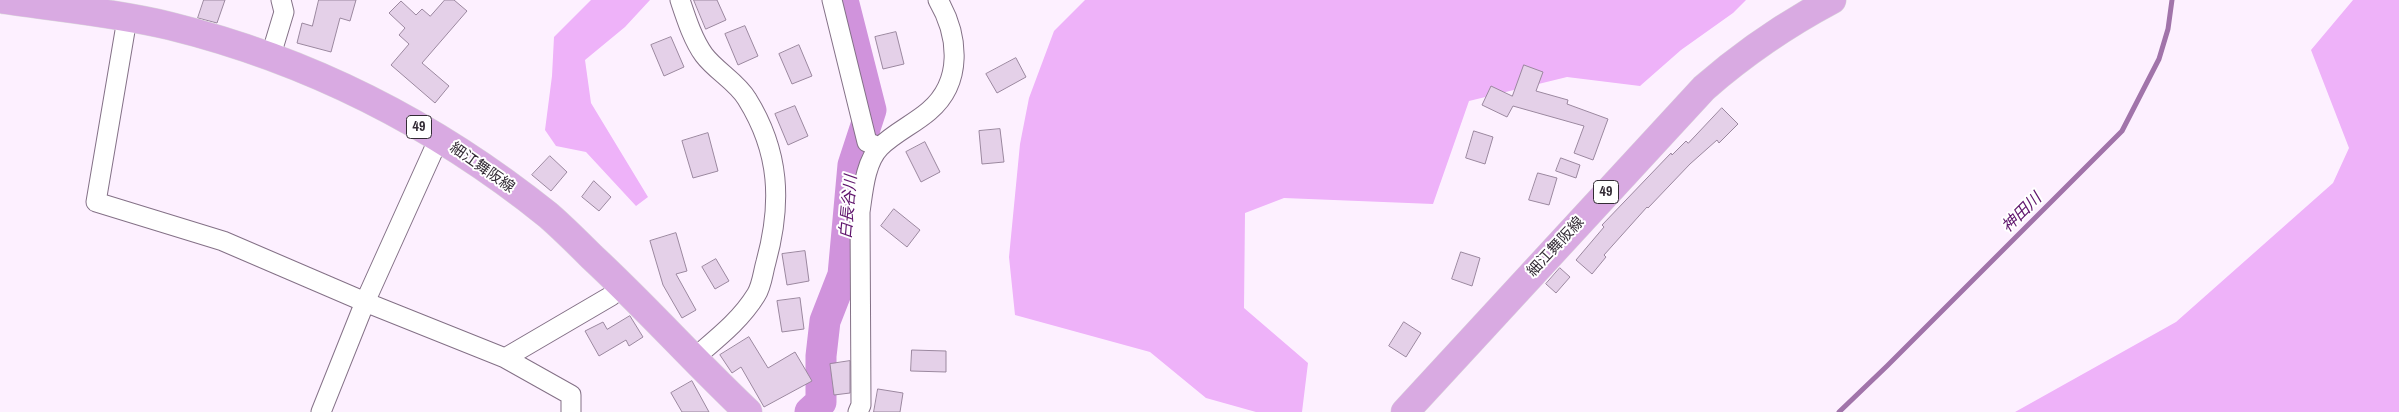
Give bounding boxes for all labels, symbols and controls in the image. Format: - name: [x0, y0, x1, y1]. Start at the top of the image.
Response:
- road number: 49: [406, 115, 432, 138]
- street label: 細江舞阪線: [446, 139, 518, 197]
- water label: 白長谷川: [837, 174, 861, 240]
- road number: 49: [1594, 180, 1618, 203]
- water label: 神田川: [1998, 189, 2046, 237]
- street label: 細江舞阪線: [1524, 213, 1588, 281]

